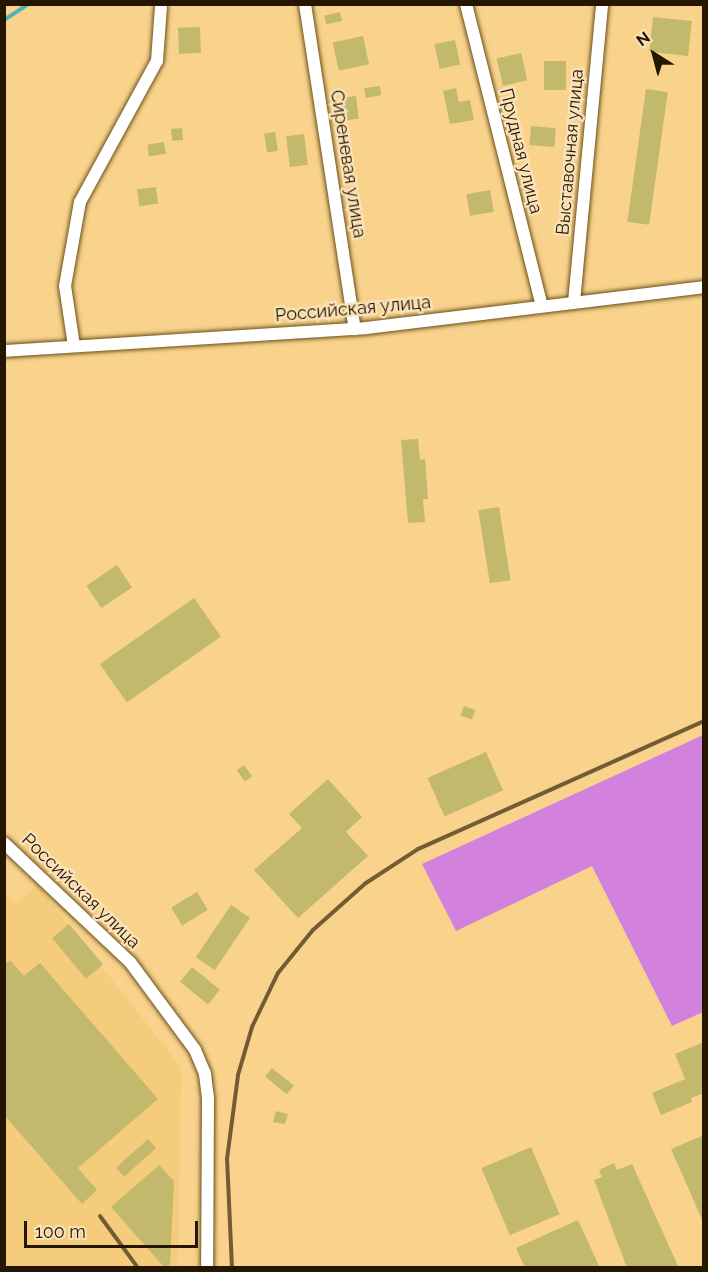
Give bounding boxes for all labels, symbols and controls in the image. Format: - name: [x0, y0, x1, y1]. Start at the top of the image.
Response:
- north arrow: [624, 24, 684, 84]
- text: N: [633, 28, 654, 50]
- street label: Выставочная улица: [552, 68, 588, 236]
- street label: Прудная улица: [495, 86, 547, 216]
- street label: Сиреневая улица: [326, 88, 370, 240]
- street label: Российская улица: [274, 291, 432, 327]
- street label: Российская улица: [17, 829, 145, 953]
- scale bar: [27, 1209, 201, 1247]
- text: 100 m: [35, 1221, 86, 1242]

